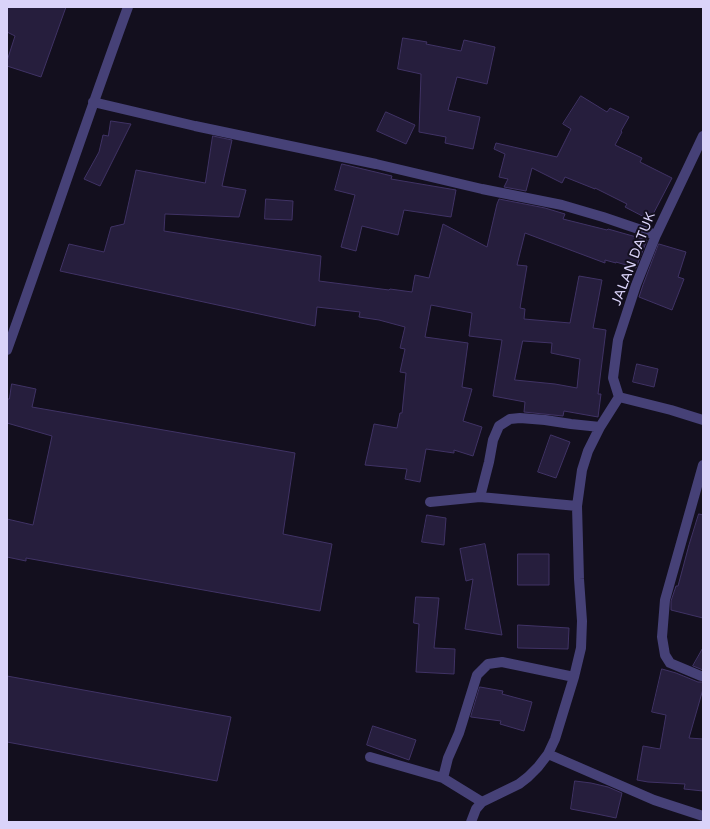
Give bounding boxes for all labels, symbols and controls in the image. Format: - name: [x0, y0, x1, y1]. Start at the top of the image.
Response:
- street label: JALAN DATUK: [609, 210, 659, 308]

